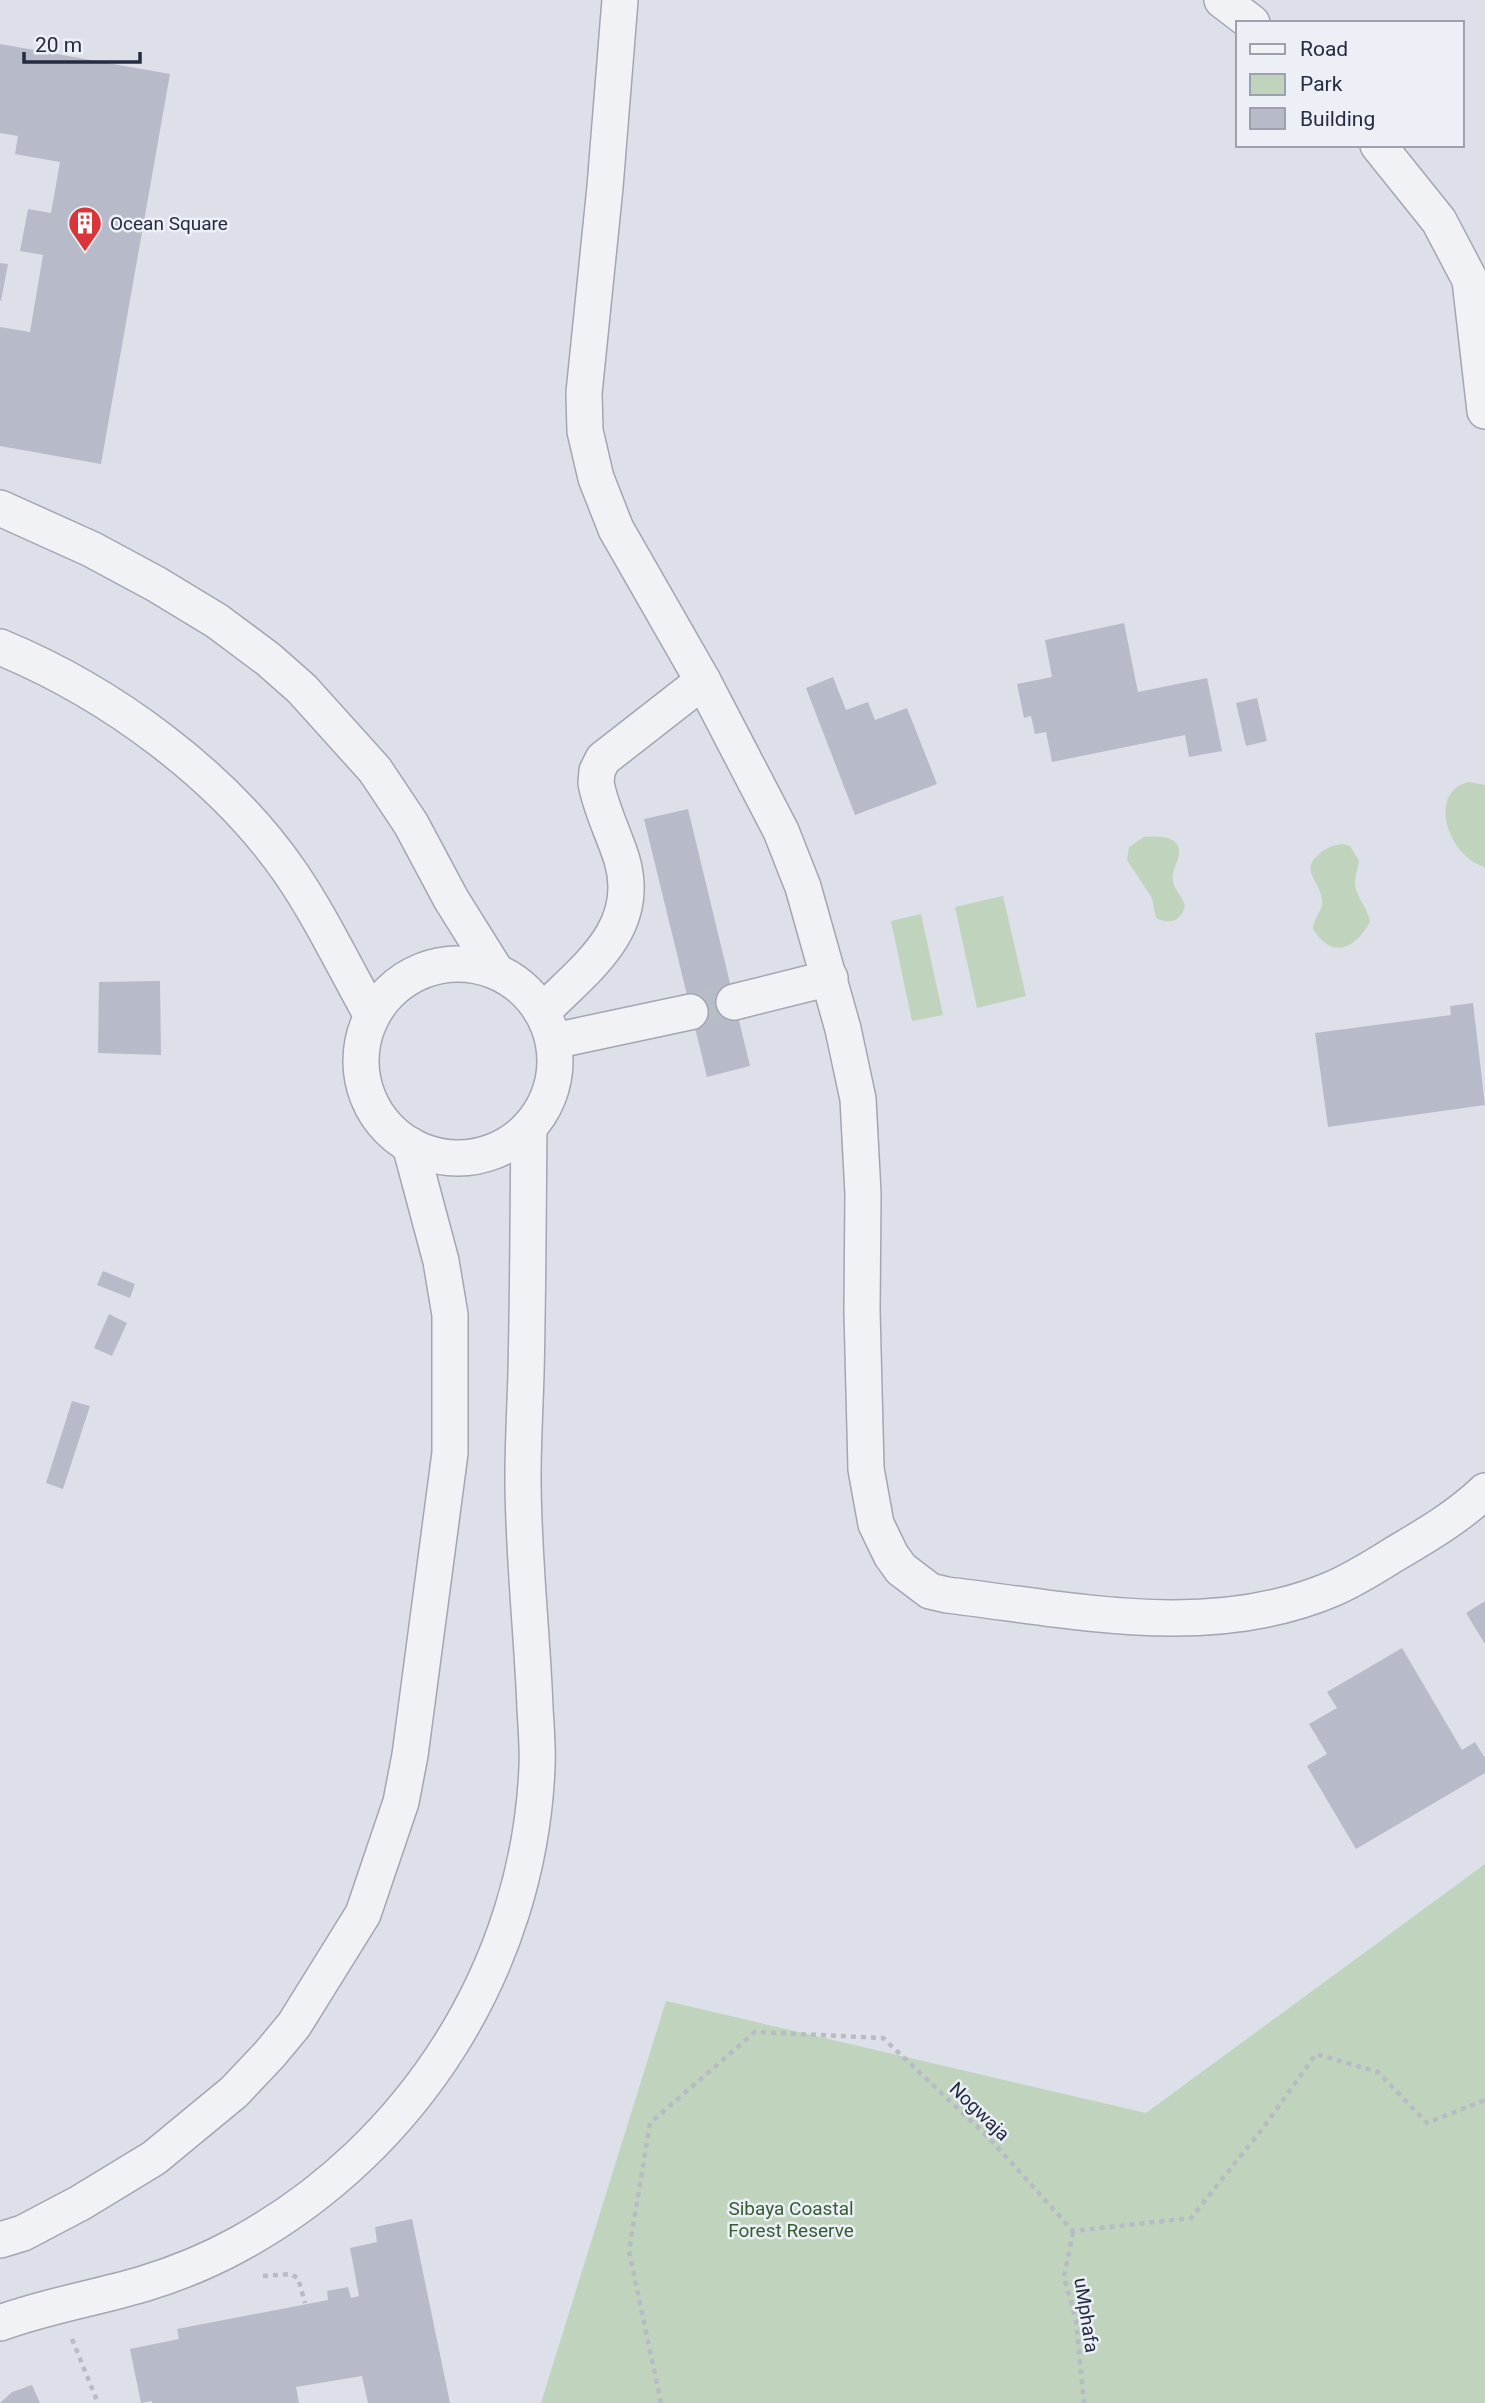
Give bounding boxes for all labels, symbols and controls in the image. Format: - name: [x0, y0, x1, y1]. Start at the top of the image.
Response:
- scale bar: [24, 21, 140, 65]
- legend: [1236, 21, 1464, 147]
- text: 20 m: [35, 33, 82, 57]
- text: Road: [1300, 37, 1348, 61]
- text: Park: [1300, 72, 1343, 96]
- text: Building: [1300, 107, 1375, 131]
- building icon: Ocean Square: [66, 204, 104, 253]
- place label: Ocean Square: [110, 212, 228, 235]
- street label: Nogwaja: [945, 2077, 1014, 2146]
- park label: Sibaya Coastal Forest Reserve: [728, 2197, 854, 2242]
- street label: uMphafa: [1069, 2276, 1104, 2354]

